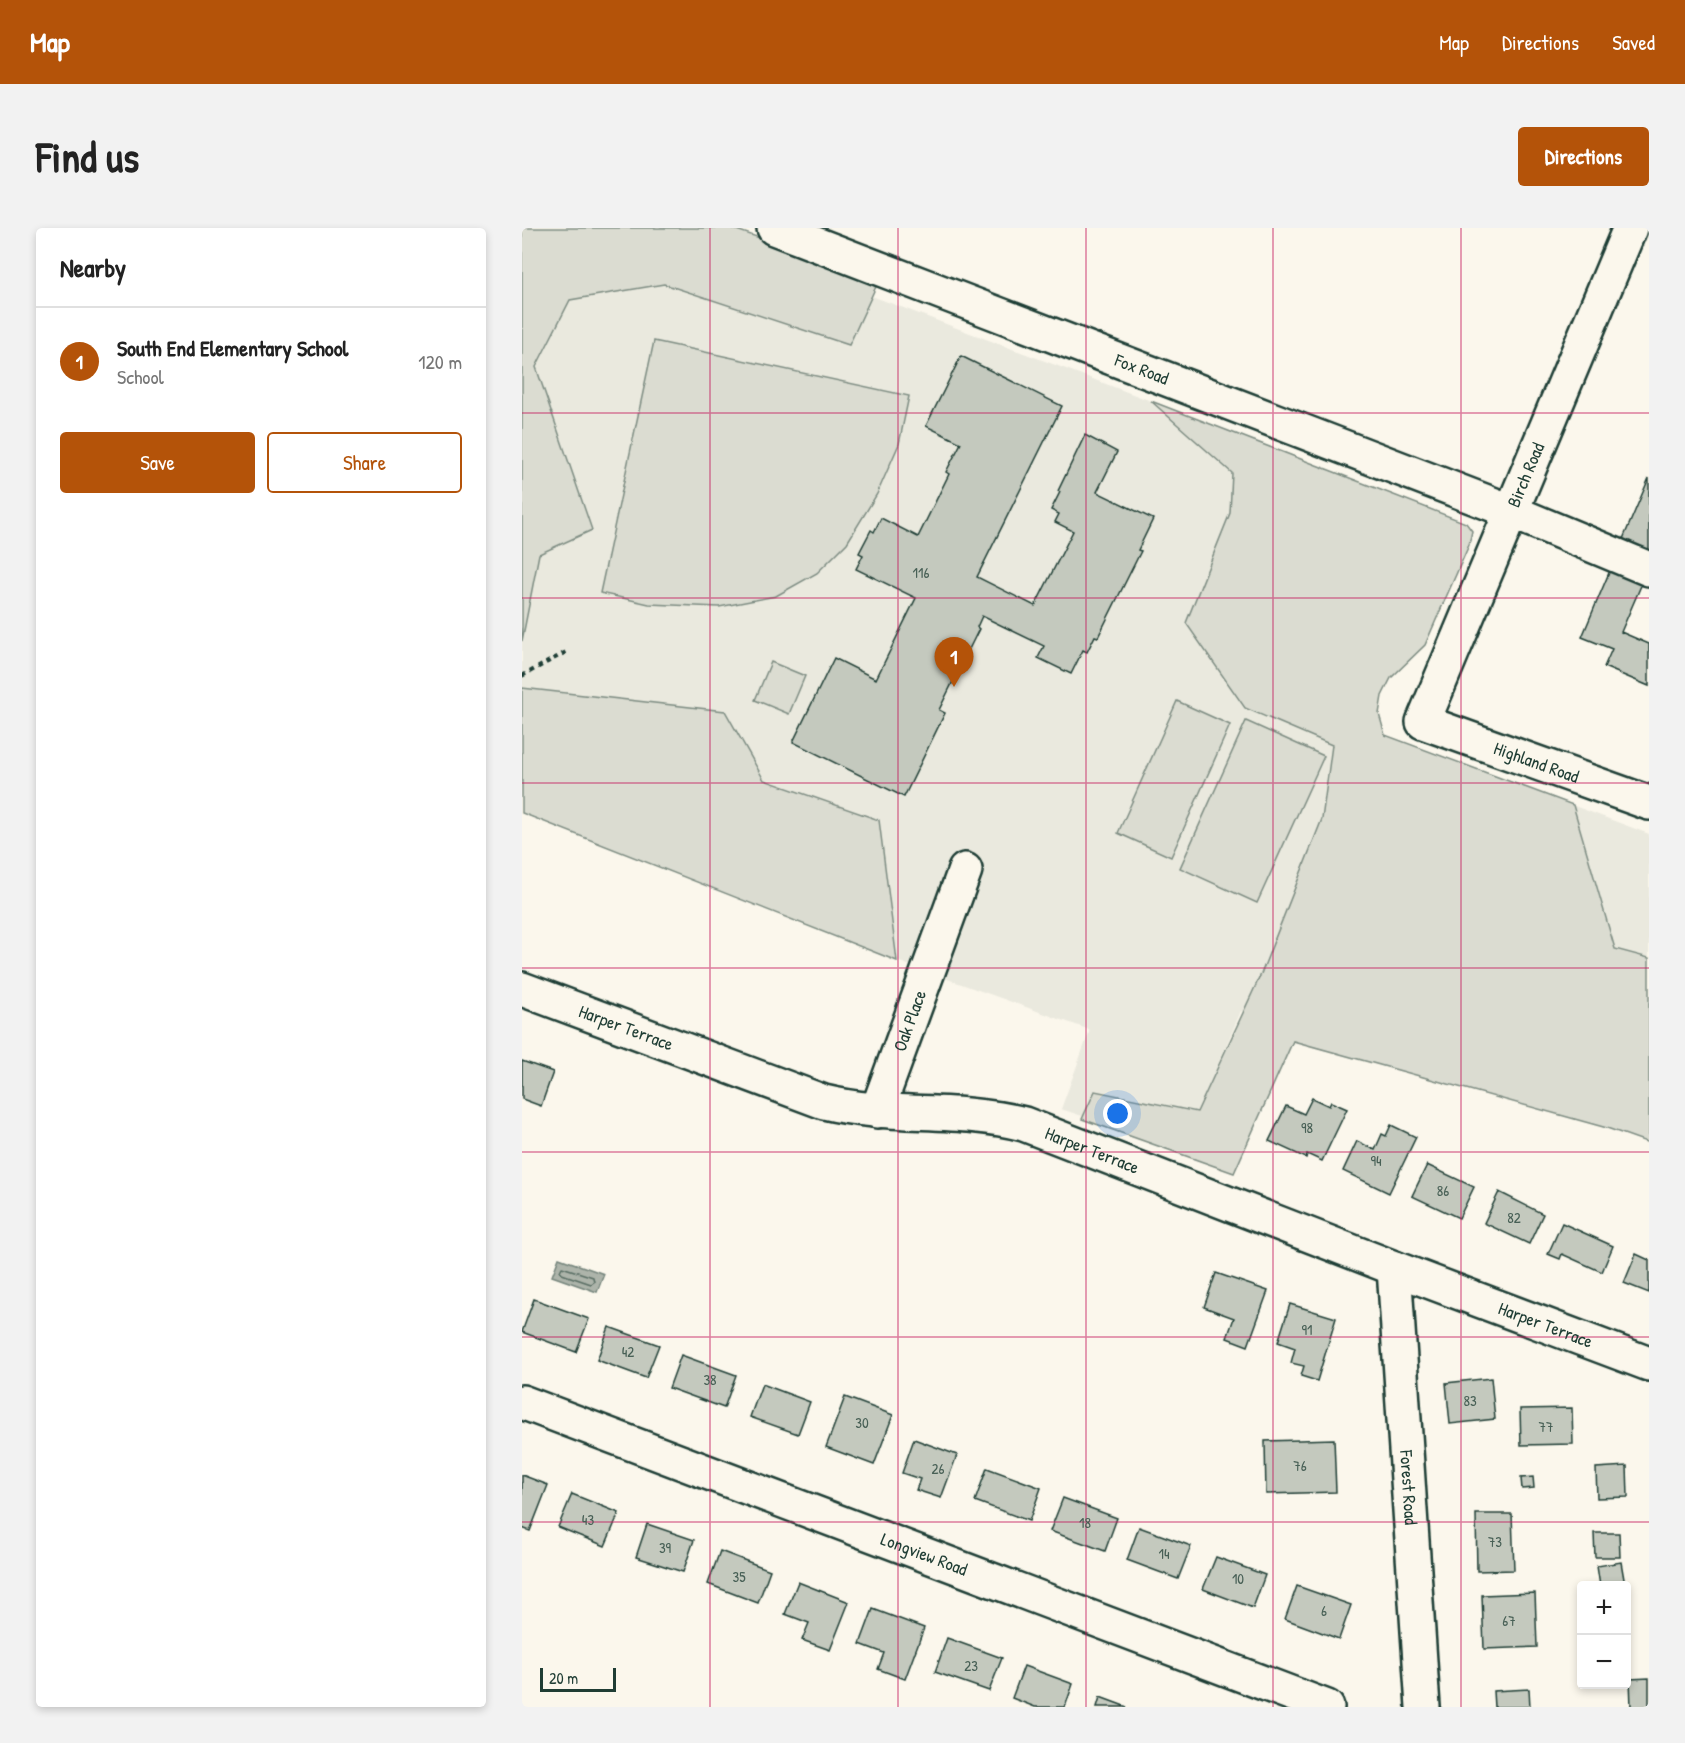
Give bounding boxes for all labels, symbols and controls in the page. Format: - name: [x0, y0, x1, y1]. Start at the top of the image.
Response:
- text: Map: [30, 23, 70, 61]
- text: Map: [1439, 28, 1469, 57]
- text: Directions: [1502, 28, 1579, 57]
- text: Saved: [1612, 28, 1655, 57]
- button: Directions: [1518, 127, 1649, 186]
- text: Find us: [36, 128, 139, 185]
- text: Nearby: [60, 250, 126, 285]
- text: South End Elementary School: [117, 333, 348, 363]
- street label: Fox Road: [1110, 347, 1172, 391]
- text: 1: [76, 348, 83, 375]
- text: 120 m: [418, 348, 462, 375]
- text: School: [117, 363, 164, 390]
- button: Save: [60, 432, 255, 493]
- button: Share: [267, 432, 462, 493]
- street label: Birch Road: [1501, 438, 1550, 511]
- house number: 116: [913, 562, 929, 583]
- pin: 1: [934, 638, 974, 687]
- street label: Highland Road: [1490, 735, 1582, 789]
- street label: Oak Place: [887, 987, 932, 1055]
- street label: Harper Terrace: [575, 998, 677, 1057]
- your location: [1103, 1099, 1132, 1128]
- house number: 98: [1301, 1117, 1313, 1138]
- street label: Harper Terrace: [1041, 1120, 1143, 1180]
- house number: 94: [1370, 1150, 1382, 1171]
- house number: 86: [1437, 1180, 1449, 1201]
- house number: 82: [1507, 1207, 1521, 1228]
- street label: Harper Terrace: [1495, 1295, 1597, 1354]
- house number: 91: [1302, 1319, 1312, 1340]
- house number: 42: [622, 1341, 634, 1362]
- house number: 38: [703, 1369, 717, 1390]
- house number: 83: [1463, 1390, 1477, 1411]
- house number: 30: [855, 1412, 869, 1433]
- house number: 77: [1539, 1416, 1553, 1437]
- street label: Forest Road: [1394, 1448, 1424, 1526]
- house number: 76: [1293, 1455, 1307, 1476]
- house number: 26: [931, 1458, 945, 1479]
- house number: 43: [582, 1509, 594, 1530]
- house number: 18: [1079, 1512, 1091, 1533]
- street label: Longview Road: [878, 1526, 971, 1582]
- house number: 73: [1488, 1531, 1502, 1552]
- house number: 39: [659, 1537, 672, 1558]
- house number: 14: [1158, 1543, 1170, 1564]
- house number: 35: [732, 1566, 746, 1587]
- house number: 10: [1232, 1568, 1244, 1589]
- map controls: [1577, 1581, 1631, 1689]
- button: +: [1577, 1581, 1631, 1635]
- house number: 6: [1321, 1600, 1327, 1621]
- house number: 67: [1502, 1610, 1516, 1631]
- button: −: [1577, 1635, 1631, 1689]
- house number: 23: [964, 1655, 978, 1676]
- scale bar: [540, 1665, 616, 1692]
- text: 20 m: [549, 1667, 578, 1689]

